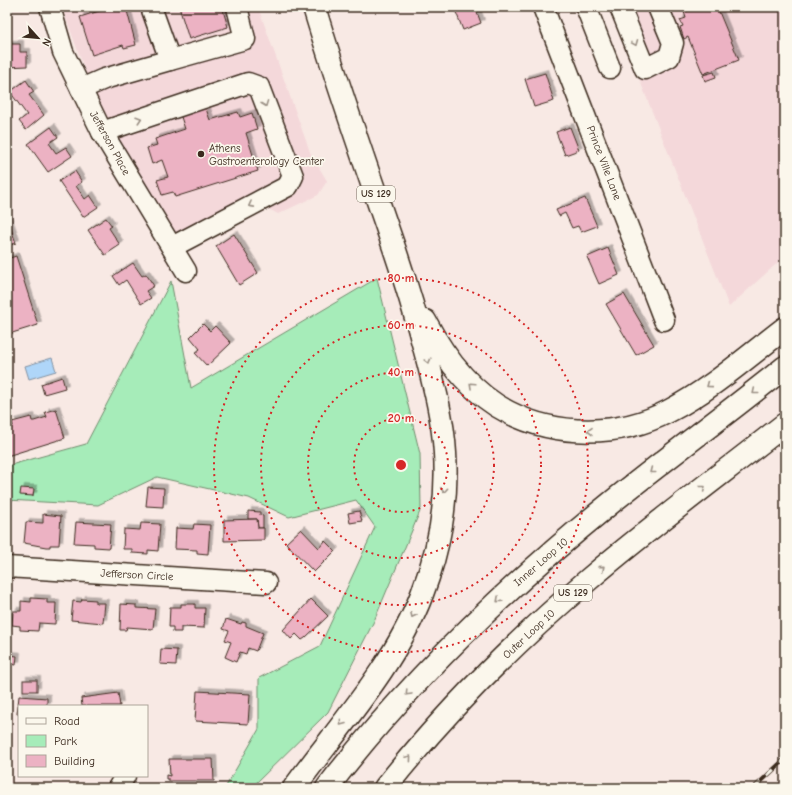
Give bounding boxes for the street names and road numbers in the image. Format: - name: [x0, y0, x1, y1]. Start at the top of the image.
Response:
- street label: Jefferson Place: [87, 109, 133, 178]
- street label: Prince Ville Lane: [584, 124, 624, 202]
- road number: US 129: [357, 186, 395, 202]
- street label: Inner Loop 10: [511, 535, 571, 589]
- street label: Jefferson Circle: [100, 567, 174, 583]
- road number: US 129: [554, 585, 592, 601]
- street label: Outer Loop 10: [500, 607, 558, 661]

